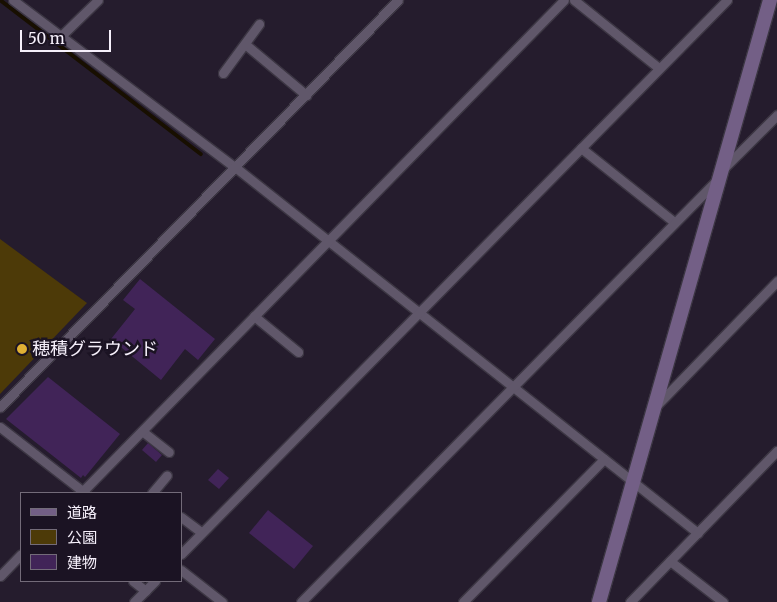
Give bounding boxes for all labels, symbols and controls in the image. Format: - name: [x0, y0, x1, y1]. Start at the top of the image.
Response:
- scale bar: [22, 20, 114, 52]
- text: 50 m: [28, 29, 65, 48]
- place label: 穂積グラウンド: [32, 338, 158, 360]
- marker: 穂積グラウンド: [16, 343, 28, 355]
- legend: [20, 492, 182, 582]
- text: 道路: [67, 503, 97, 522]
- text: 公園: [67, 528, 97, 547]
- text: 建物: [67, 553, 97, 572]

